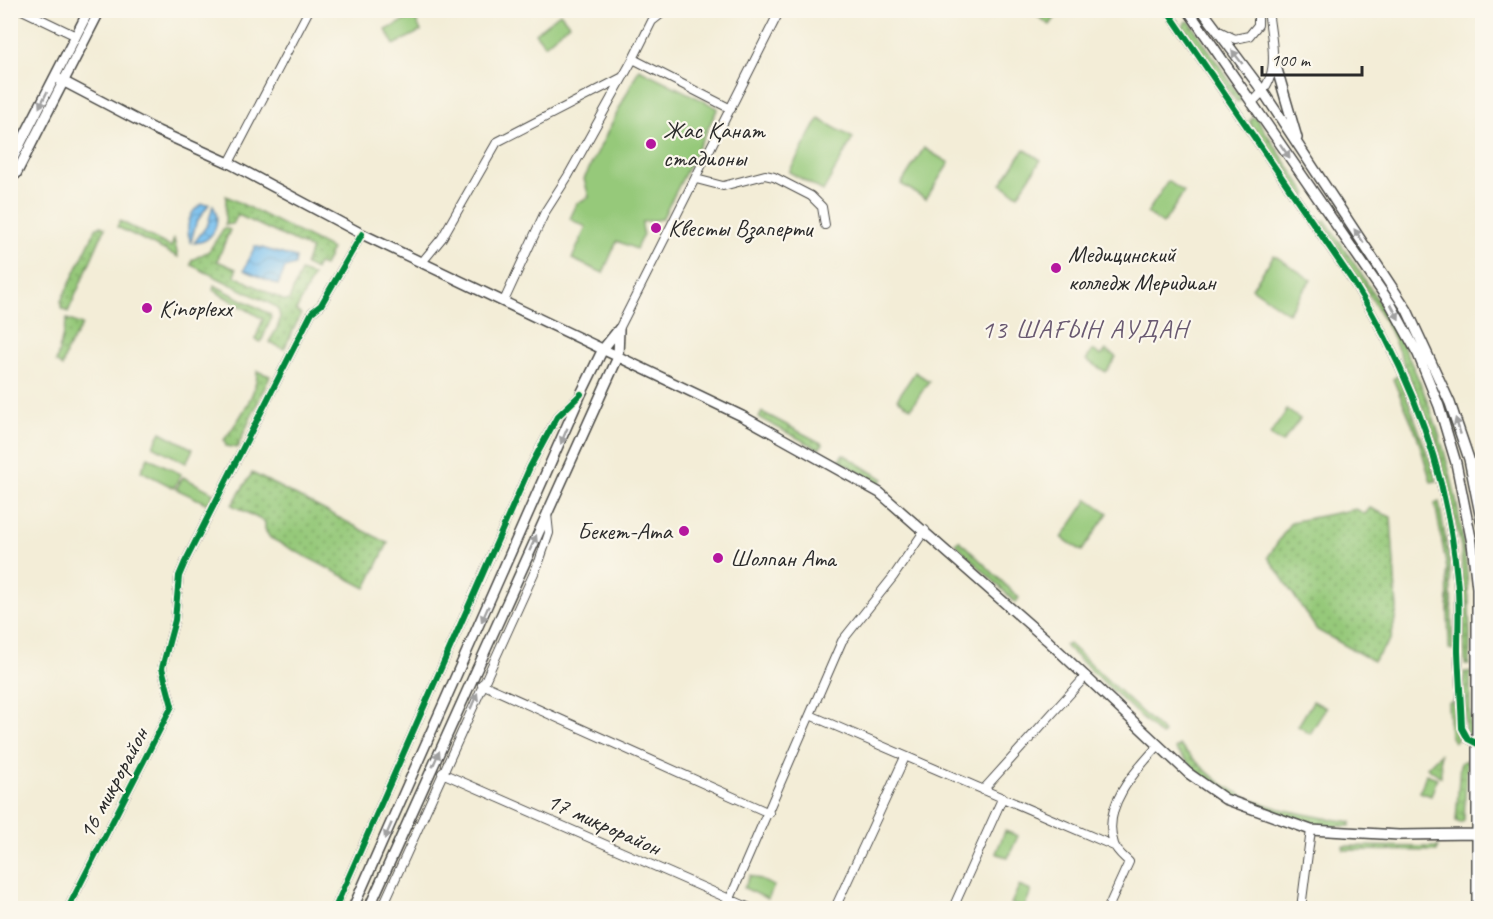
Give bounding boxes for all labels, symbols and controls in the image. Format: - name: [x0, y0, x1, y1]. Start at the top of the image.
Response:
- scale bar: [1262, 39, 1362, 77]
- text: 100 m: [1271, 49, 1312, 71]
- one-way arrow: [1231, 50, 1243, 66]
- one-way arrow: [39, 92, 48, 109]
- place label: Жас Қанат стадионы: [663, 115, 766, 173]
- marker: Жас Қанат стадионы: [644, 137, 658, 151]
- one-way arrow: [1279, 143, 1290, 159]
- place label: Квесты Взаперти: [668, 213, 814, 244]
- marker: Квесты Взаперти: [649, 221, 663, 235]
- one-way arrow: [1353, 228, 1365, 244]
- place label: Медицинский колледж Меридиан: [1068, 239, 1217, 297]
- marker: Медицинский колледж Меридиан: [1049, 261, 1063, 275]
- place label: Kinoplexx: [159, 293, 234, 323]
- marker: Kinoplexx: [140, 301, 154, 315]
- one-way arrow: [1390, 303, 1400, 320]
- district label: 13 ШАҒЫН АУДАН: [981, 313, 1191, 346]
- one-way arrow: [1453, 417, 1463, 435]
- one-way arrow: [559, 427, 568, 445]
- place label: Бекет-Ата: [577, 516, 674, 546]
- marker: Бекет-Ата: [677, 524, 691, 538]
- one-way arrow: [528, 534, 538, 552]
- place label: Шолпан Ата: [730, 543, 837, 573]
- marker: Шолпан Ата: [711, 551, 725, 565]
- one-way arrow: [480, 606, 490, 624]
- one-way arrow: [469, 692, 479, 710]
- street label: 16 микрорайон: [71, 720, 156, 844]
- one-way arrow: [431, 751, 440, 768]
- street label: 17 микрорайон: [542, 786, 668, 863]
- one-way arrow: [383, 822, 392, 839]

